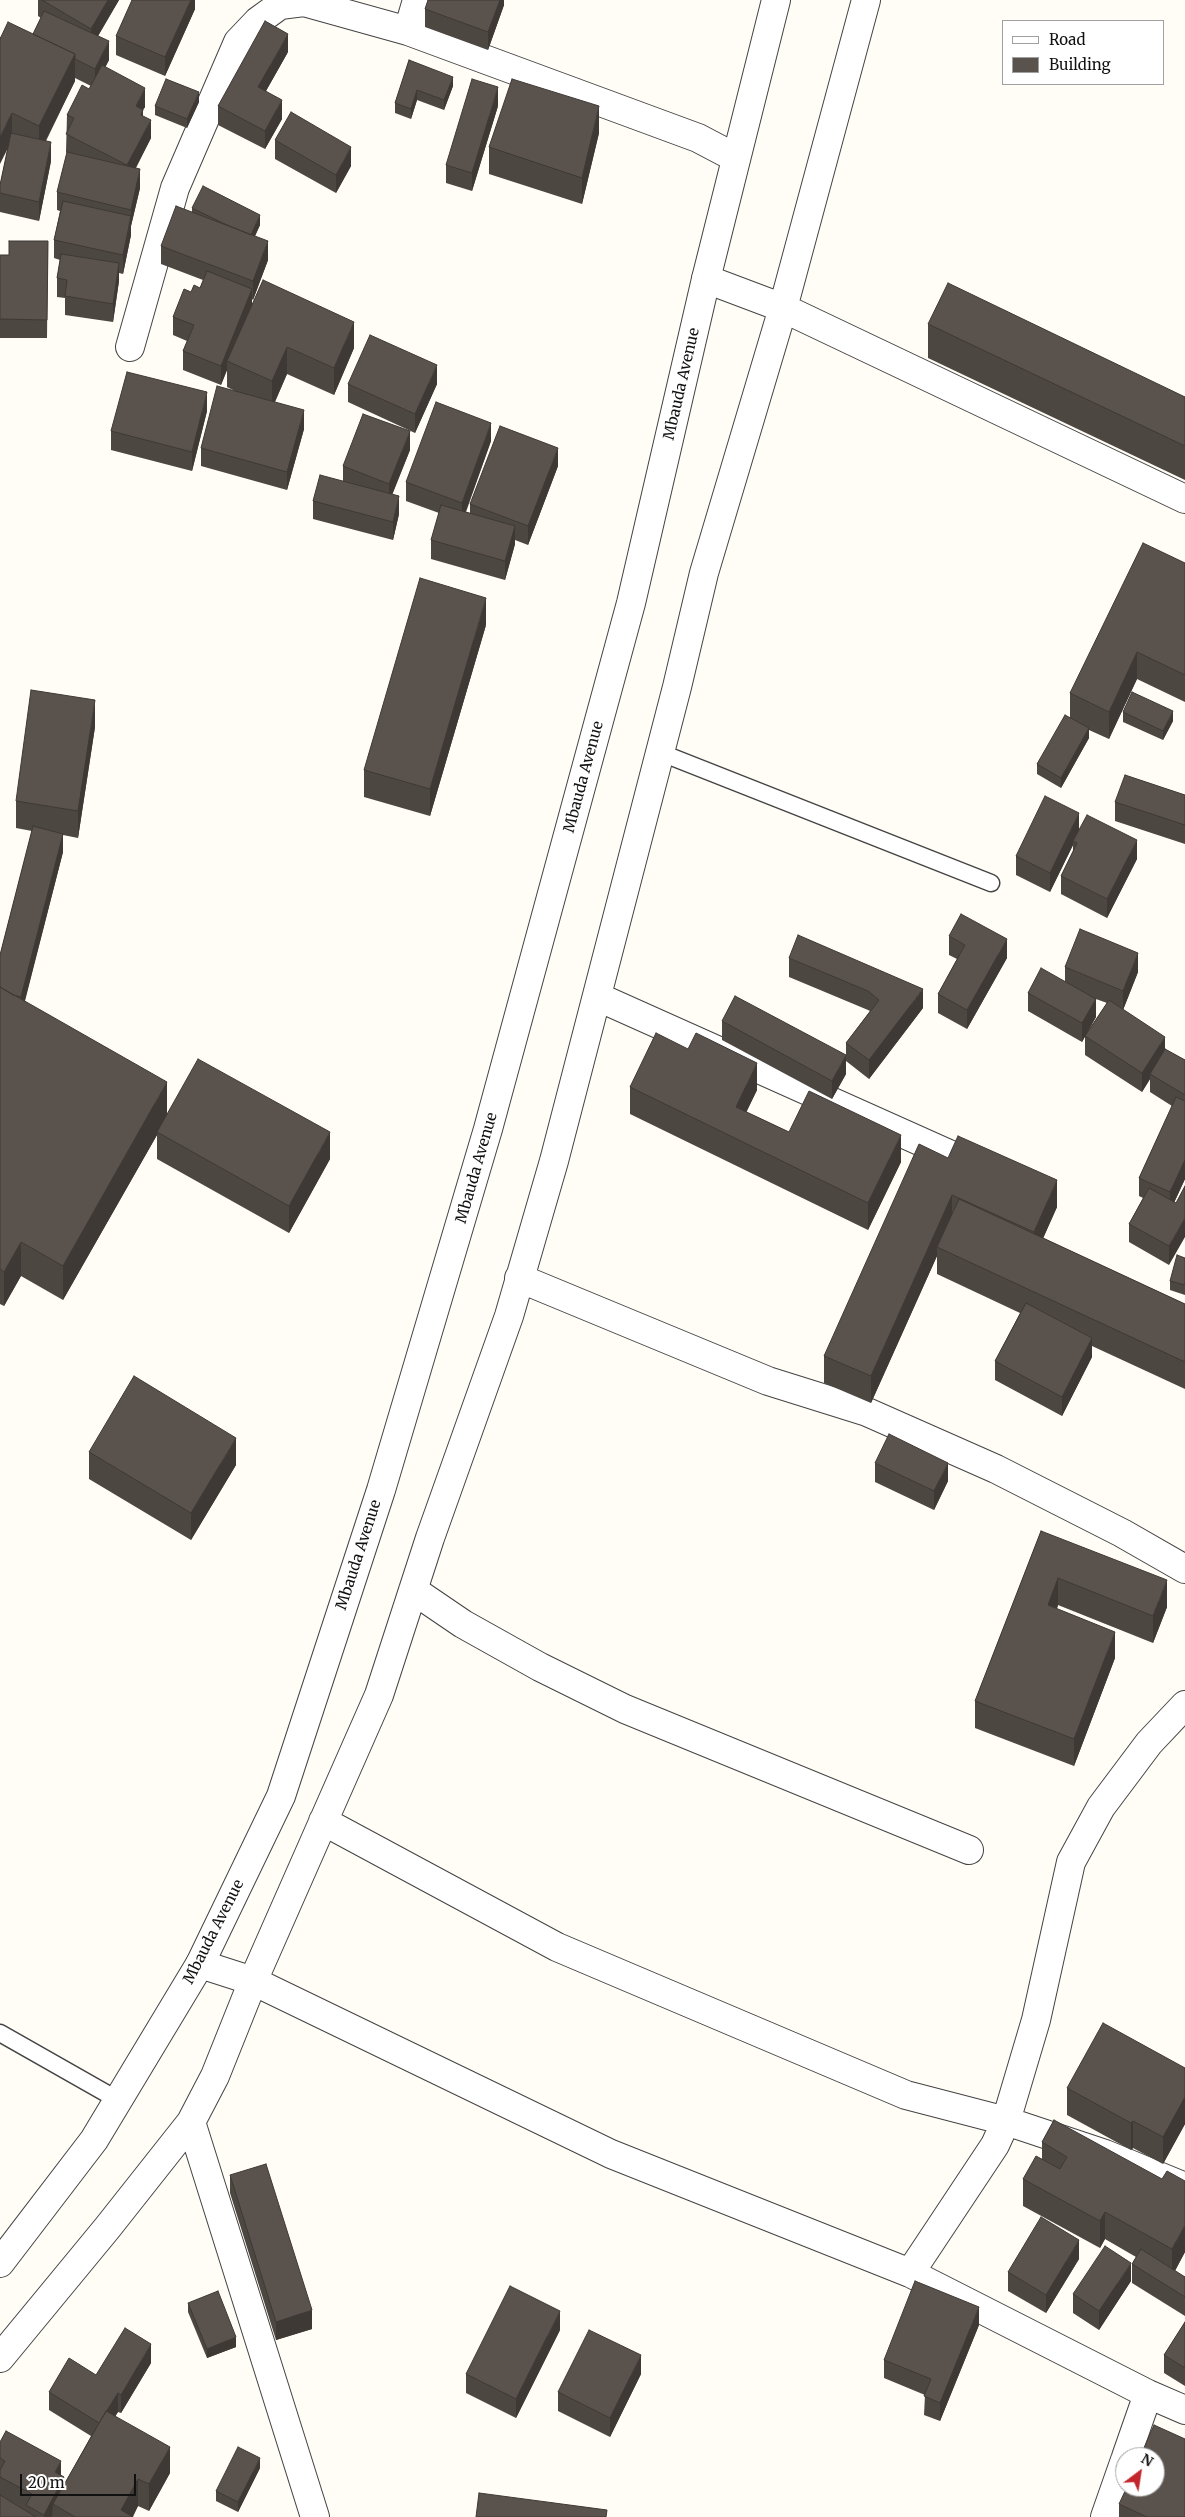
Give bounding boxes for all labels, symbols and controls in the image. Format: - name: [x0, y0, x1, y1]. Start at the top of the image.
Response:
- legend: [1002, 20, 1165, 85]
- text: Road: [1049, 30, 1085, 49]
- text: Building: [1049, 55, 1111, 74]
- street label: Mbauda Avenue: [660, 326, 704, 442]
- street label: Mbauda Avenue: [560, 719, 608, 835]
- street label: Mbauda Avenue: [453, 1110, 501, 1226]
- street label: Mbauda Avenue: [333, 1498, 385, 1612]
- street label: Mbauda Avenue: [180, 1877, 248, 1987]
- north arrow: [1115, 2447, 1165, 2497]
- text: N: [1138, 2449, 1157, 2471]
- scale bar: [22, 2464, 139, 2496]
- text: 20 m: [28, 2473, 65, 2492]

